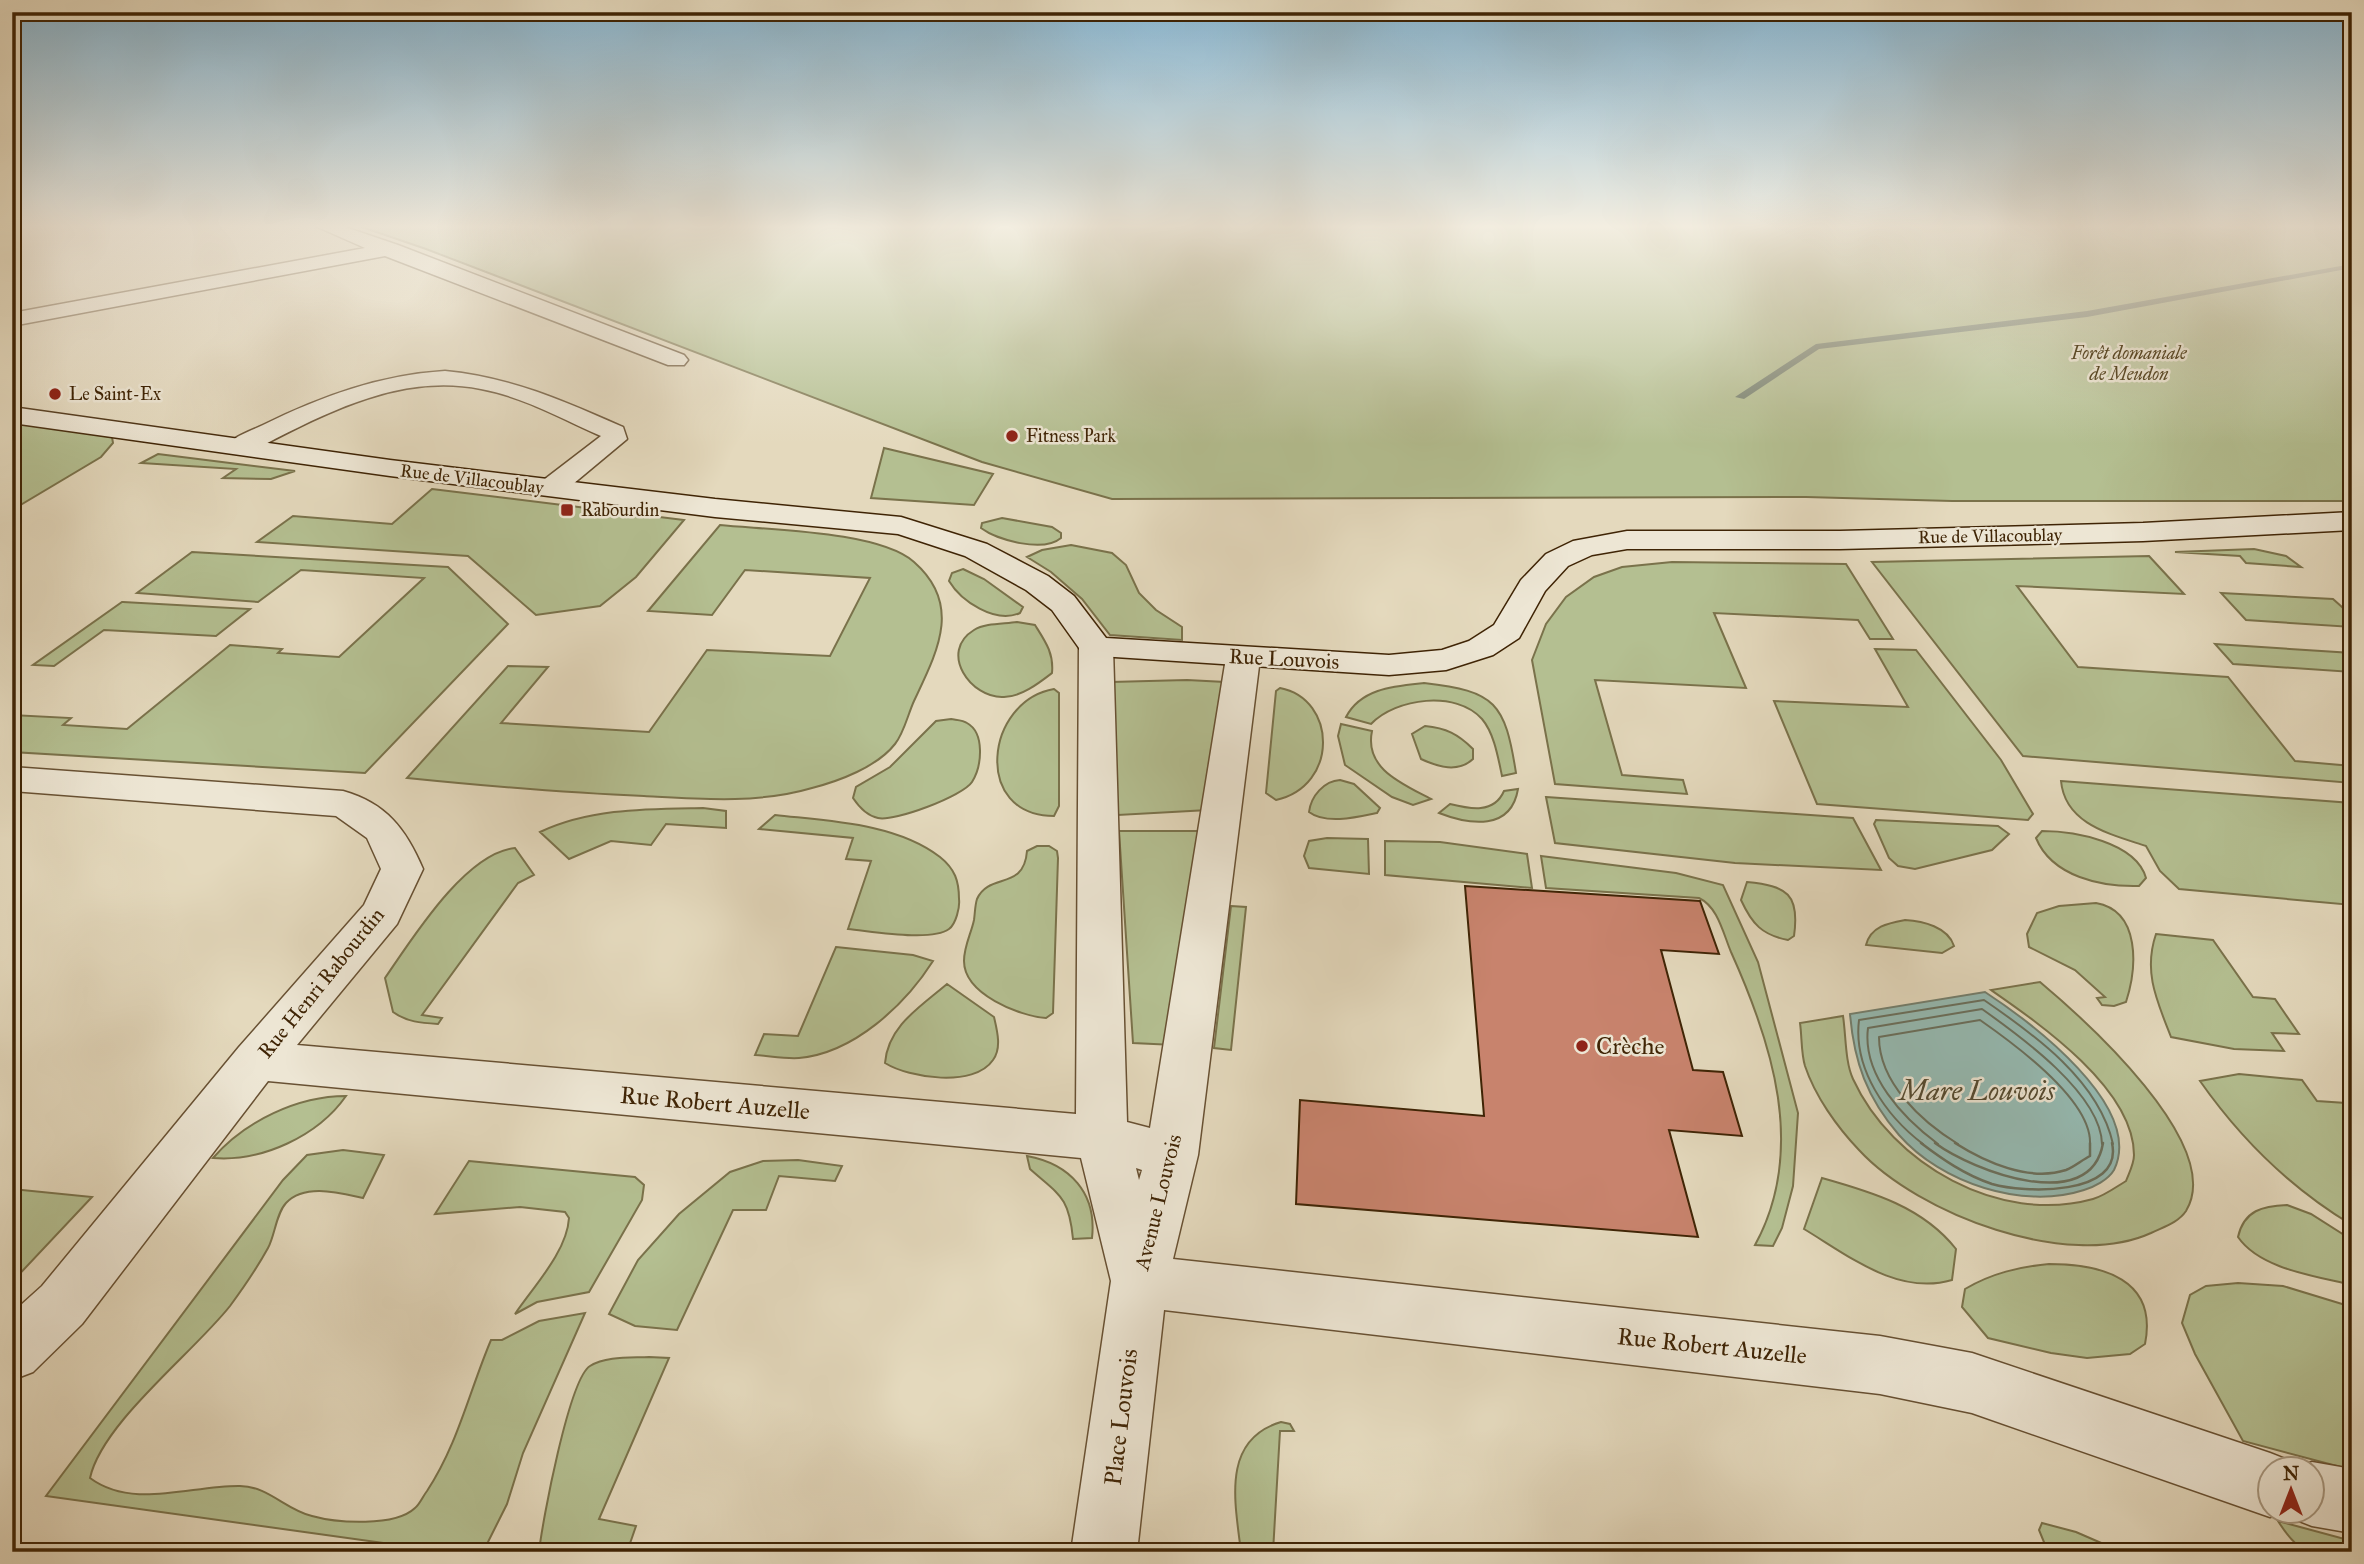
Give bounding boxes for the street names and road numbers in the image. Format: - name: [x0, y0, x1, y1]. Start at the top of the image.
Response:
- street label: Rue de Villacoublay: [399, 459, 546, 499]
- street label: Rue de Villacoublay: [1918, 524, 2063, 548]
- street label: Rue Louvois: [1228, 643, 1340, 675]
- street label: Rue Henri Rabourdin: [252, 902, 390, 1064]
- street label: Rue Robert Auzelle: [619, 1080, 811, 1126]
- street label: Avenue Louvois: [1128, 1131, 1187, 1274]
- street label: Rue Robert Auzelle: [1616, 1321, 1808, 1371]
- street label: Place Louvois: [1098, 1347, 1144, 1487]

